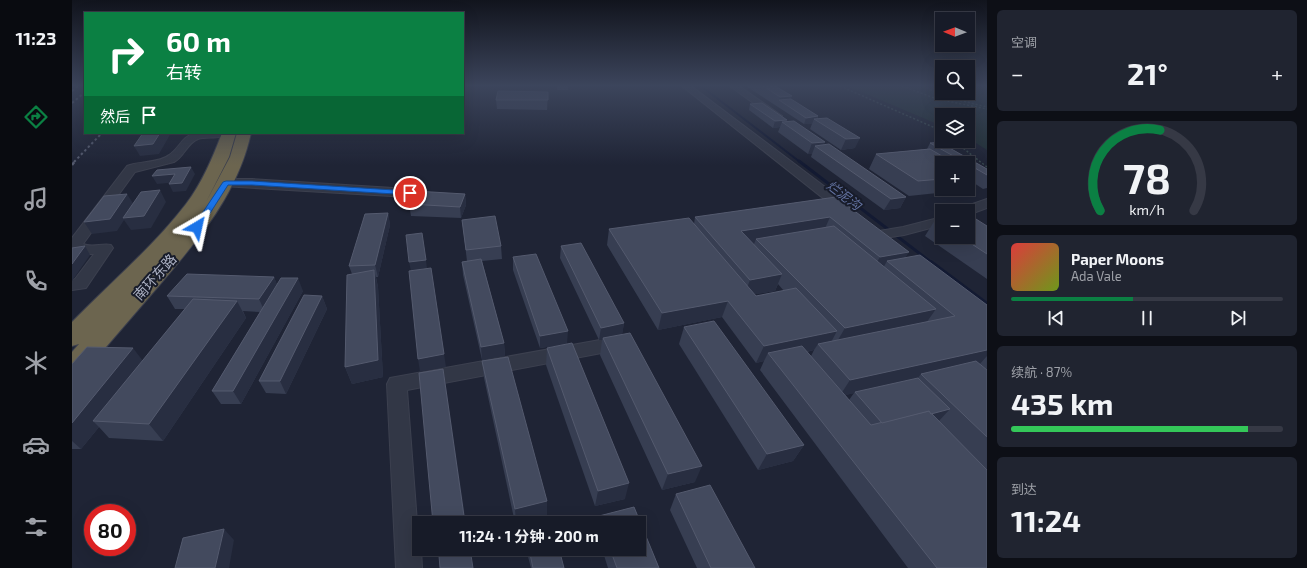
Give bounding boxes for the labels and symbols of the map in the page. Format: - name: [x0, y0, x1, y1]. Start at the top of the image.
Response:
- north arrow: [935, 12, 975, 52]
- pin: [393, 176, 427, 210]
- water label: 烂泥沟: [824, 177, 866, 214]
- position arrow: [176, 206, 218, 248]
- street label: 南环东路: [130, 250, 180, 303]
- speed limit sign: 80: [84, 504, 136, 556]

